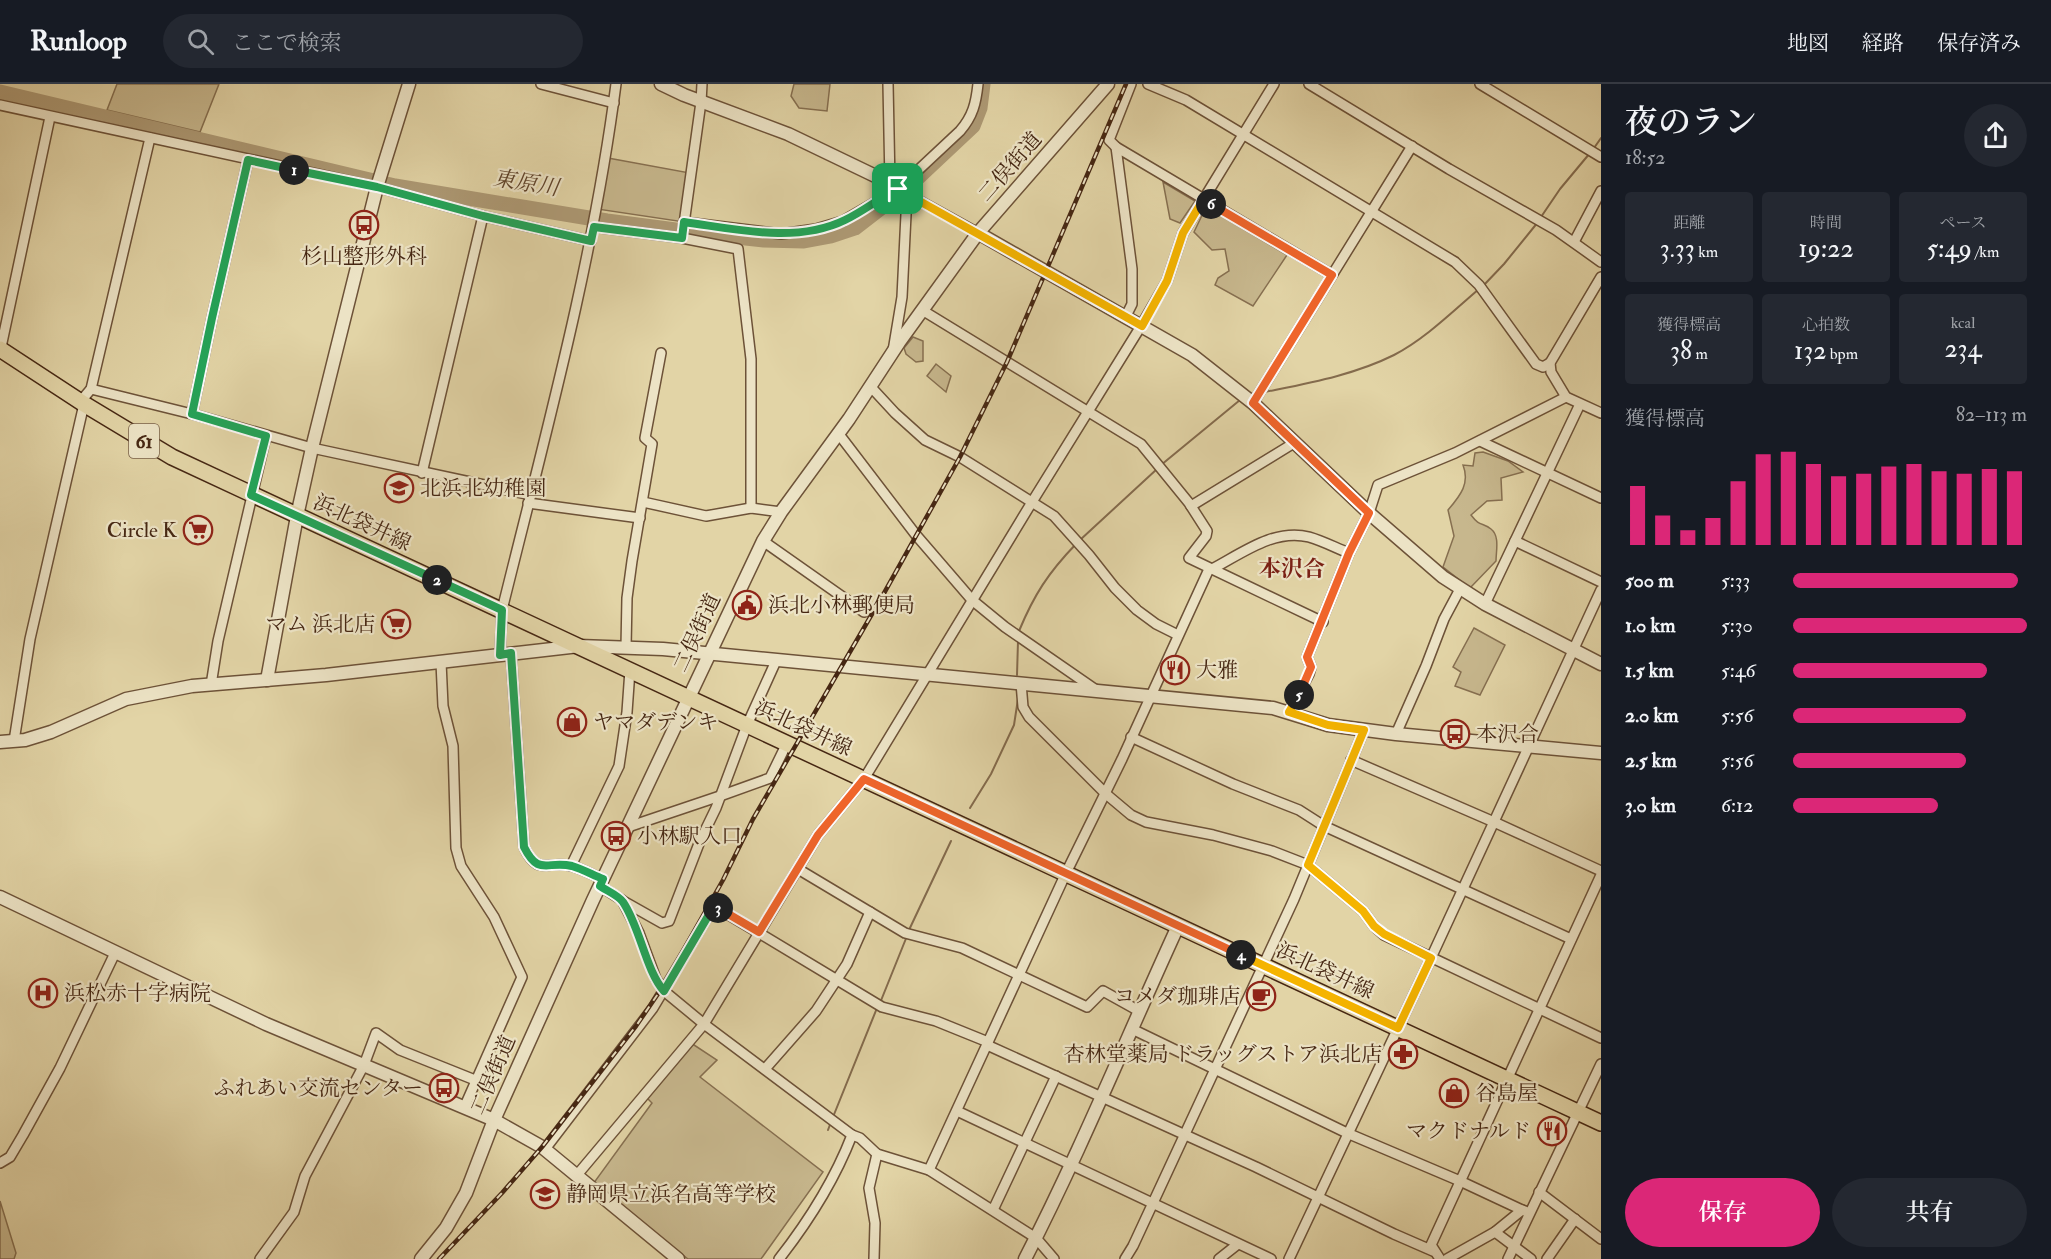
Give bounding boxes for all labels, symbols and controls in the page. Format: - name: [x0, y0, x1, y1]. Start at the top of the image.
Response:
- search box: [163, 14, 583, 68]
- text: Runloop: [30, 24, 127, 59]
- icon: search: [184, 25, 217, 58]
- text: ここで検索: [232, 29, 342, 57]
- text: 地図: [1787, 30, 1829, 57]
- text: 経路: [1862, 30, 1904, 57]
- text: 保存済み: [1937, 30, 2021, 57]
- text: 夜のラン: [1625, 102, 1757, 143]
- button: share: [1964, 104, 2027, 167]
- street label: 二俣街道: [972, 126, 1048, 208]
- text: 18:52: [1625, 145, 1665, 170]
- pin: 1: [279, 155, 309, 185]
- text: 1: [291, 160, 297, 180]
- pin: [872, 163, 923, 214]
- water label: 東原川: [491, 164, 563, 202]
- icon: arrive: [881, 172, 914, 205]
- pin: 6: [1196, 189, 1226, 219]
- text: 6: [1207, 194, 1215, 214]
- bus stop icon: 杉山整形外科: [348, 209, 380, 241]
- text: 距離: [1673, 213, 1705, 233]
- text: 時間: [1810, 213, 1842, 233]
- text: ペース: [1939, 213, 1987, 233]
- text: 3.33: [1660, 233, 1695, 265]
- text: 19:22: [1798, 233, 1854, 265]
- text: 5:49: [1927, 233, 1972, 265]
- text: km: [1695, 242, 1718, 262]
- text: /km: [1972, 242, 1999, 262]
- place label: 杉山整形外科: [301, 243, 427, 270]
- text: kcal: [1951, 313, 1975, 333]
- text: 獲得標高: [1657, 315, 1721, 335]
- text: 心拍数: [1802, 315, 1850, 335]
- text: 234: [1944, 333, 1982, 365]
- text: 38: [1670, 335, 1692, 367]
- text: 132: [1794, 335, 1826, 367]
- text: m: [1692, 344, 1708, 364]
- text: bpm: [1826, 344, 1858, 364]
- text: 82–113 m: [1956, 402, 2027, 427]
- text: 獲得標高: [1625, 406, 1705, 431]
- road number: 61: [129, 424, 159, 458]
- school or university icon: 北浜北幼稚園: [383, 472, 415, 504]
- place label: 北浜北幼稚園: [420, 475, 546, 502]
- street label: 浜北袋井線: [309, 489, 415, 557]
- supermarket icon: Circle K: [182, 514, 214, 546]
- place label: Circle K: [107, 517, 177, 544]
- district label: 本沢合: [1259, 555, 1325, 583]
- pin: 2: [422, 565, 452, 595]
- text: 500 m: [1625, 568, 1674, 593]
- text: 5:33: [1721, 568, 1750, 593]
- text: 2: [433, 570, 441, 590]
- street label: 二俣街道: [667, 589, 727, 677]
- public building icon: 浜北小林郵便局: [731, 589, 763, 621]
- place label: 浜北小林郵便局: [768, 592, 915, 619]
- supermarket icon: マム 浜北店: [380, 608, 412, 640]
- place label: マム 浜北店: [266, 611, 375, 638]
- text: 1.0 km: [1625, 613, 1676, 638]
- text: 5:30: [1721, 613, 1753, 638]
- restaurant icon: 大雅: [1159, 654, 1191, 686]
- place label: 大雅: [1196, 657, 1238, 684]
- text: 1.5 km: [1625, 658, 1674, 683]
- text: 5:46: [1721, 658, 1756, 683]
- pin: 5: [1284, 680, 1314, 710]
- text: 5: [1295, 685, 1303, 705]
- street label: 浜北袋井線: [750, 694, 856, 762]
- text: 2.0 km: [1625, 703, 1679, 728]
- text: 5:56: [1721, 703, 1754, 728]
- shop icon: ヤマダデンキ: [556, 706, 588, 738]
- place label: ヤマダデンキ: [593, 709, 719, 736]
- bus stop icon: 本沢合: [1439, 718, 1471, 750]
- place label: 本沢合: [1476, 721, 1539, 748]
- text: 2.5 km: [1625, 748, 1677, 773]
- text: 5:56: [1721, 748, 1754, 773]
- text: 3.0 km: [1625, 793, 1676, 818]
- text: 6:12: [1721, 793, 1753, 818]
- bus stop icon: 小林駅入口: [600, 820, 632, 852]
- place label: 小林駅入口: [637, 823, 742, 850]
- pin: 3: [703, 893, 733, 923]
- text: 3: [715, 898, 721, 918]
- street label: 浜北袋井線: [1272, 937, 1378, 1005]
- pin: 4: [1226, 940, 1256, 970]
- text: 4: [1237, 945, 1245, 965]
- hospital icon: 浜松赤十字病院: [27, 977, 59, 1009]
- place label: 浜松赤十字病院: [64, 980, 211, 1007]
- cafe icon: コメダ珈琲店: [1245, 980, 1277, 1012]
- place label: コメダ珈琲店: [1114, 983, 1240, 1010]
- street label: 二俣街道: [464, 1031, 522, 1119]
- pharmacy icon: 杏林堂薬局 ドラッグストア浜北店: [1387, 1038, 1419, 1070]
- place label: 杏林堂薬局 ドラッグストア浜北店: [1064, 1041, 1382, 1068]
- bus stop icon: ふれあい交流センター: [428, 1072, 460, 1104]
- place label: ふれあい交流センター: [214, 1075, 423, 1102]
- shop icon: 谷島屋: [1438, 1077, 1470, 1109]
- place label: 谷島屋: [1475, 1080, 1538, 1107]
- restaurant icon: マクドナルド: [1536, 1115, 1568, 1147]
- place label: マクドナルド: [1406, 1118, 1531, 1145]
- school or university icon: 静岡県立浜名高等学校: [529, 1178, 561, 1210]
- button: 保存: [1625, 1178, 1820, 1247]
- button: 共有: [1832, 1178, 2027, 1247]
- place label: 静岡県立浜名高等学校: [566, 1181, 776, 1208]

